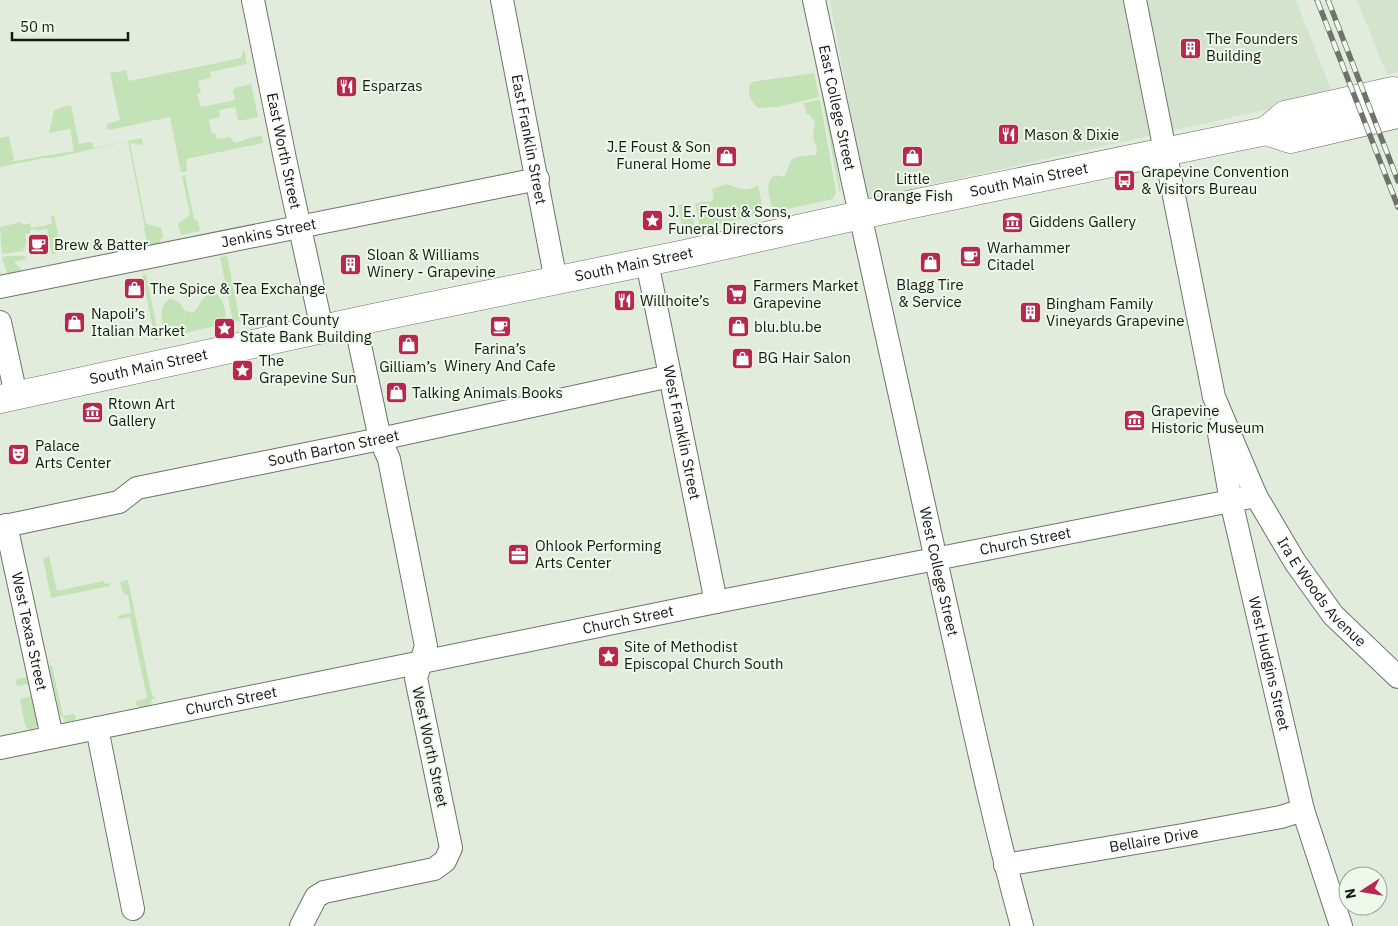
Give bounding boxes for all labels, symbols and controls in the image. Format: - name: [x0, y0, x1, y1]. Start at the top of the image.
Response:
- scale bar: [12, 10, 129, 42]
- text: 50 m: [20, 17, 55, 36]
- place label: The Founders Building: [1206, 29, 1298, 65]
- building icon: The Founders Building: [1178, 36, 1202, 60]
- street label: East College Street: [815, 43, 860, 172]
- street label: East Franklin Street: [508, 73, 551, 206]
- restaurant icon: Esparzas: [334, 74, 358, 98]
- place label: Esparzas: [362, 76, 423, 95]
- street label: East Worth Street: [263, 91, 306, 211]
- restaurant icon: Mason & Dixie: [996, 123, 1020, 147]
- place label: Mason & Dixie: [1024, 125, 1119, 144]
- place label: J.E Foust & Son Funeral Home: [607, 137, 711, 173]
- shop icon: J.E Foust & Son Funeral Home: [715, 144, 739, 168]
- shop icon: Little Orange Fish: [901, 144, 925, 168]
- street label: South Main Street: [968, 158, 1090, 201]
- place label: Grapevine Convention & Visitors Bureau: [1141, 162, 1289, 198]
- place label: Little Orange Fish: [873, 169, 953, 205]
- bus stop icon: Grapevine Convention & Visitors Bureau: [1113, 169, 1137, 193]
- place label: J. E. Foust & Sons, Funeral Directors: [668, 202, 791, 238]
- place icon: J. E. Foust & Sons, Funeral Directors: [640, 209, 664, 233]
- museum icon: Giddens Gallery: [1001, 210, 1025, 234]
- place label: Giddens Gallery: [1029, 212, 1137, 231]
- street label: Jenkins Street: [219, 214, 318, 251]
- cafe icon: Brew & Batter: [26, 233, 50, 257]
- place label: Brew & Batter: [54, 235, 149, 254]
- place label: Warhammer Citadel: [987, 238, 1071, 274]
- street label: South Main Street: [573, 243, 695, 285]
- place label: Sloan & Williams Winery - Grapevine: [367, 245, 496, 281]
- cafe icon: Warhammer Citadel: [959, 245, 983, 269]
- shop icon: Blagg Tire & Service: [918, 250, 942, 274]
- building icon: Sloan & Williams Winery - Grapevine: [339, 252, 363, 276]
- place label: Blagg Tire & Service: [896, 275, 964, 311]
- place label: Farmers Market Grapevine: [753, 276, 859, 312]
- shop icon: The Spice & Tea Exchange: [122, 277, 146, 301]
- place label: The Spice & Tea Exchange: [150, 279, 325, 298]
- supermarket icon: Farmers Market Grapevine: [725, 283, 749, 307]
- restaurant icon: Willhoite’s: [612, 289, 636, 313]
- place label: Willhoite’s: [640, 291, 710, 310]
- place label: Bingham Family Vineyards Grapevine: [1046, 294, 1184, 330]
- building icon: Bingham Family Vineyards Grapevine: [1018, 301, 1042, 325]
- place label: Napoli’s Italian Market: [91, 304, 185, 340]
- place label: Tarrant County State Bank Building: [240, 310, 372, 346]
- shop icon: Napoli’s Italian Market: [63, 311, 87, 335]
- cafe icon: Farina’s Winery And Cafe: [488, 314, 512, 338]
- shop icon: blu.blu.be: [726, 315, 750, 339]
- place icon: Tarrant County State Bank Building: [212, 317, 236, 341]
- place label: blu.blu.be: [754, 317, 822, 336]
- shop icon: Gilliam’s: [396, 332, 420, 356]
- place label: Farina’s Winery And Cafe: [444, 339, 556, 375]
- street label: South Main Street: [88, 344, 209, 388]
- shop icon: BG Hair Salon: [730, 346, 754, 370]
- place label: BG Hair Salon: [758, 348, 851, 367]
- place label: The Grapevine Sun: [259, 351, 357, 387]
- place label: Gilliam’s: [379, 357, 437, 376]
- place icon: The Grapevine Sun: [231, 358, 255, 382]
- street label: West Franklin Street: [659, 364, 705, 501]
- shop icon: Talking Animals Books: [384, 381, 408, 405]
- place label: Talking Animals Books: [412, 383, 563, 402]
- place label: Rtown Art Gallery: [108, 394, 175, 430]
- museum icon: Rtown Art Gallery: [80, 401, 104, 425]
- place label: Grapevine Historic Museum: [1151, 401, 1264, 437]
- museum icon: Grapevine Historic Museum: [1123, 408, 1147, 432]
- street label: South Barton Street: [266, 425, 401, 470]
- place label: Palace Arts Center: [35, 436, 112, 472]
- theatre icon: Palace Arts Center: [7, 443, 31, 467]
- street label: West College Street: [915, 505, 963, 638]
- street label: Church Street: [978, 523, 1073, 559]
- street label: Ira E Woods Avenue: [1273, 533, 1371, 651]
- place label: Ohlook Performing Arts Center: [535, 536, 661, 572]
- office icon: Ohlook Performing Arts Center: [507, 543, 531, 567]
- street label: West Texas Street: [8, 570, 52, 692]
- street label: West Hudgins Street: [1244, 594, 1294, 733]
- street label: Church Street: [581, 601, 675, 638]
- place label: Site of Methodist Episcopal Church South: [624, 637, 784, 673]
- place icon: Site of Methodist Episcopal Church South: [596, 644, 620, 668]
- street label: Church Street: [184, 682, 278, 719]
- street label: West Worth Street: [408, 685, 453, 809]
- street label: Bellaire Drive: [1108, 822, 1200, 856]
- north arrow: [1338, 866, 1388, 916]
- text: N: [1340, 887, 1360, 901]

